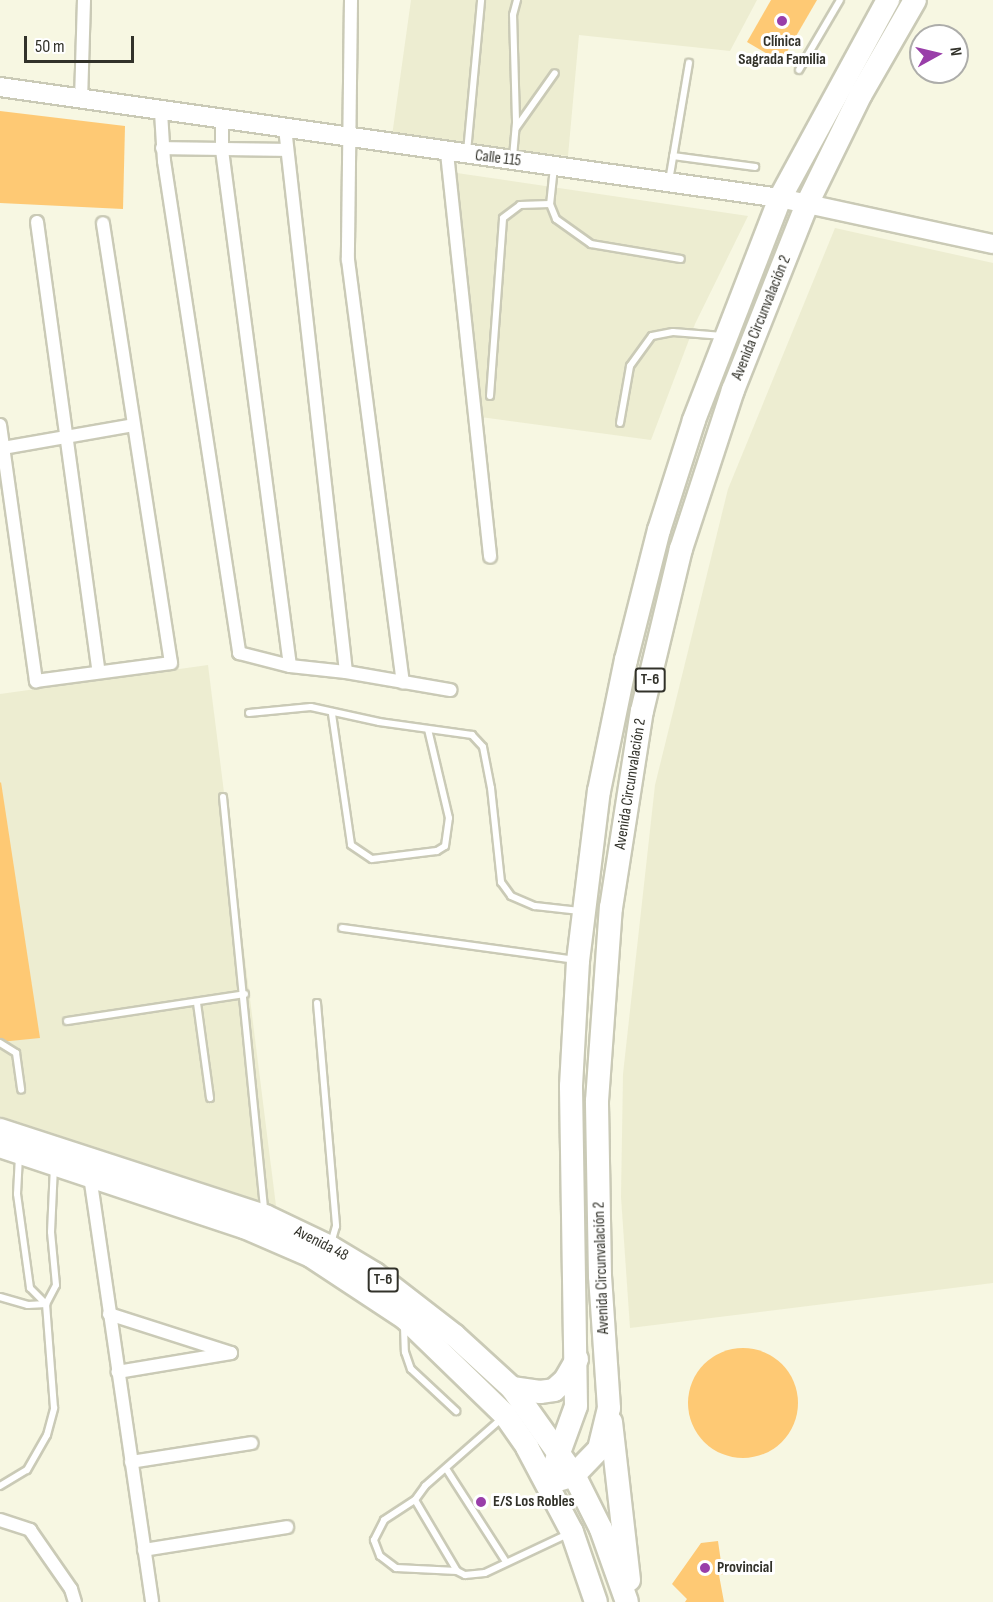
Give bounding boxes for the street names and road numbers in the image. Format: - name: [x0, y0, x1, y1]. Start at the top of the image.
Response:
- street label: Calle 115: [474, 147, 522, 171]
- street label: Avenida Circunvalación 2: [728, 253, 796, 383]
- road number: T-6: [634, 668, 666, 692]
- street label: Avenida Circunvalación 2: [611, 717, 651, 851]
- street label: Avenida Circunvalación 2: [590, 1201, 614, 1335]
- street label: Avenida 48: [291, 1222, 351, 1266]
- road number: T-6: [366, 1268, 400, 1292]

